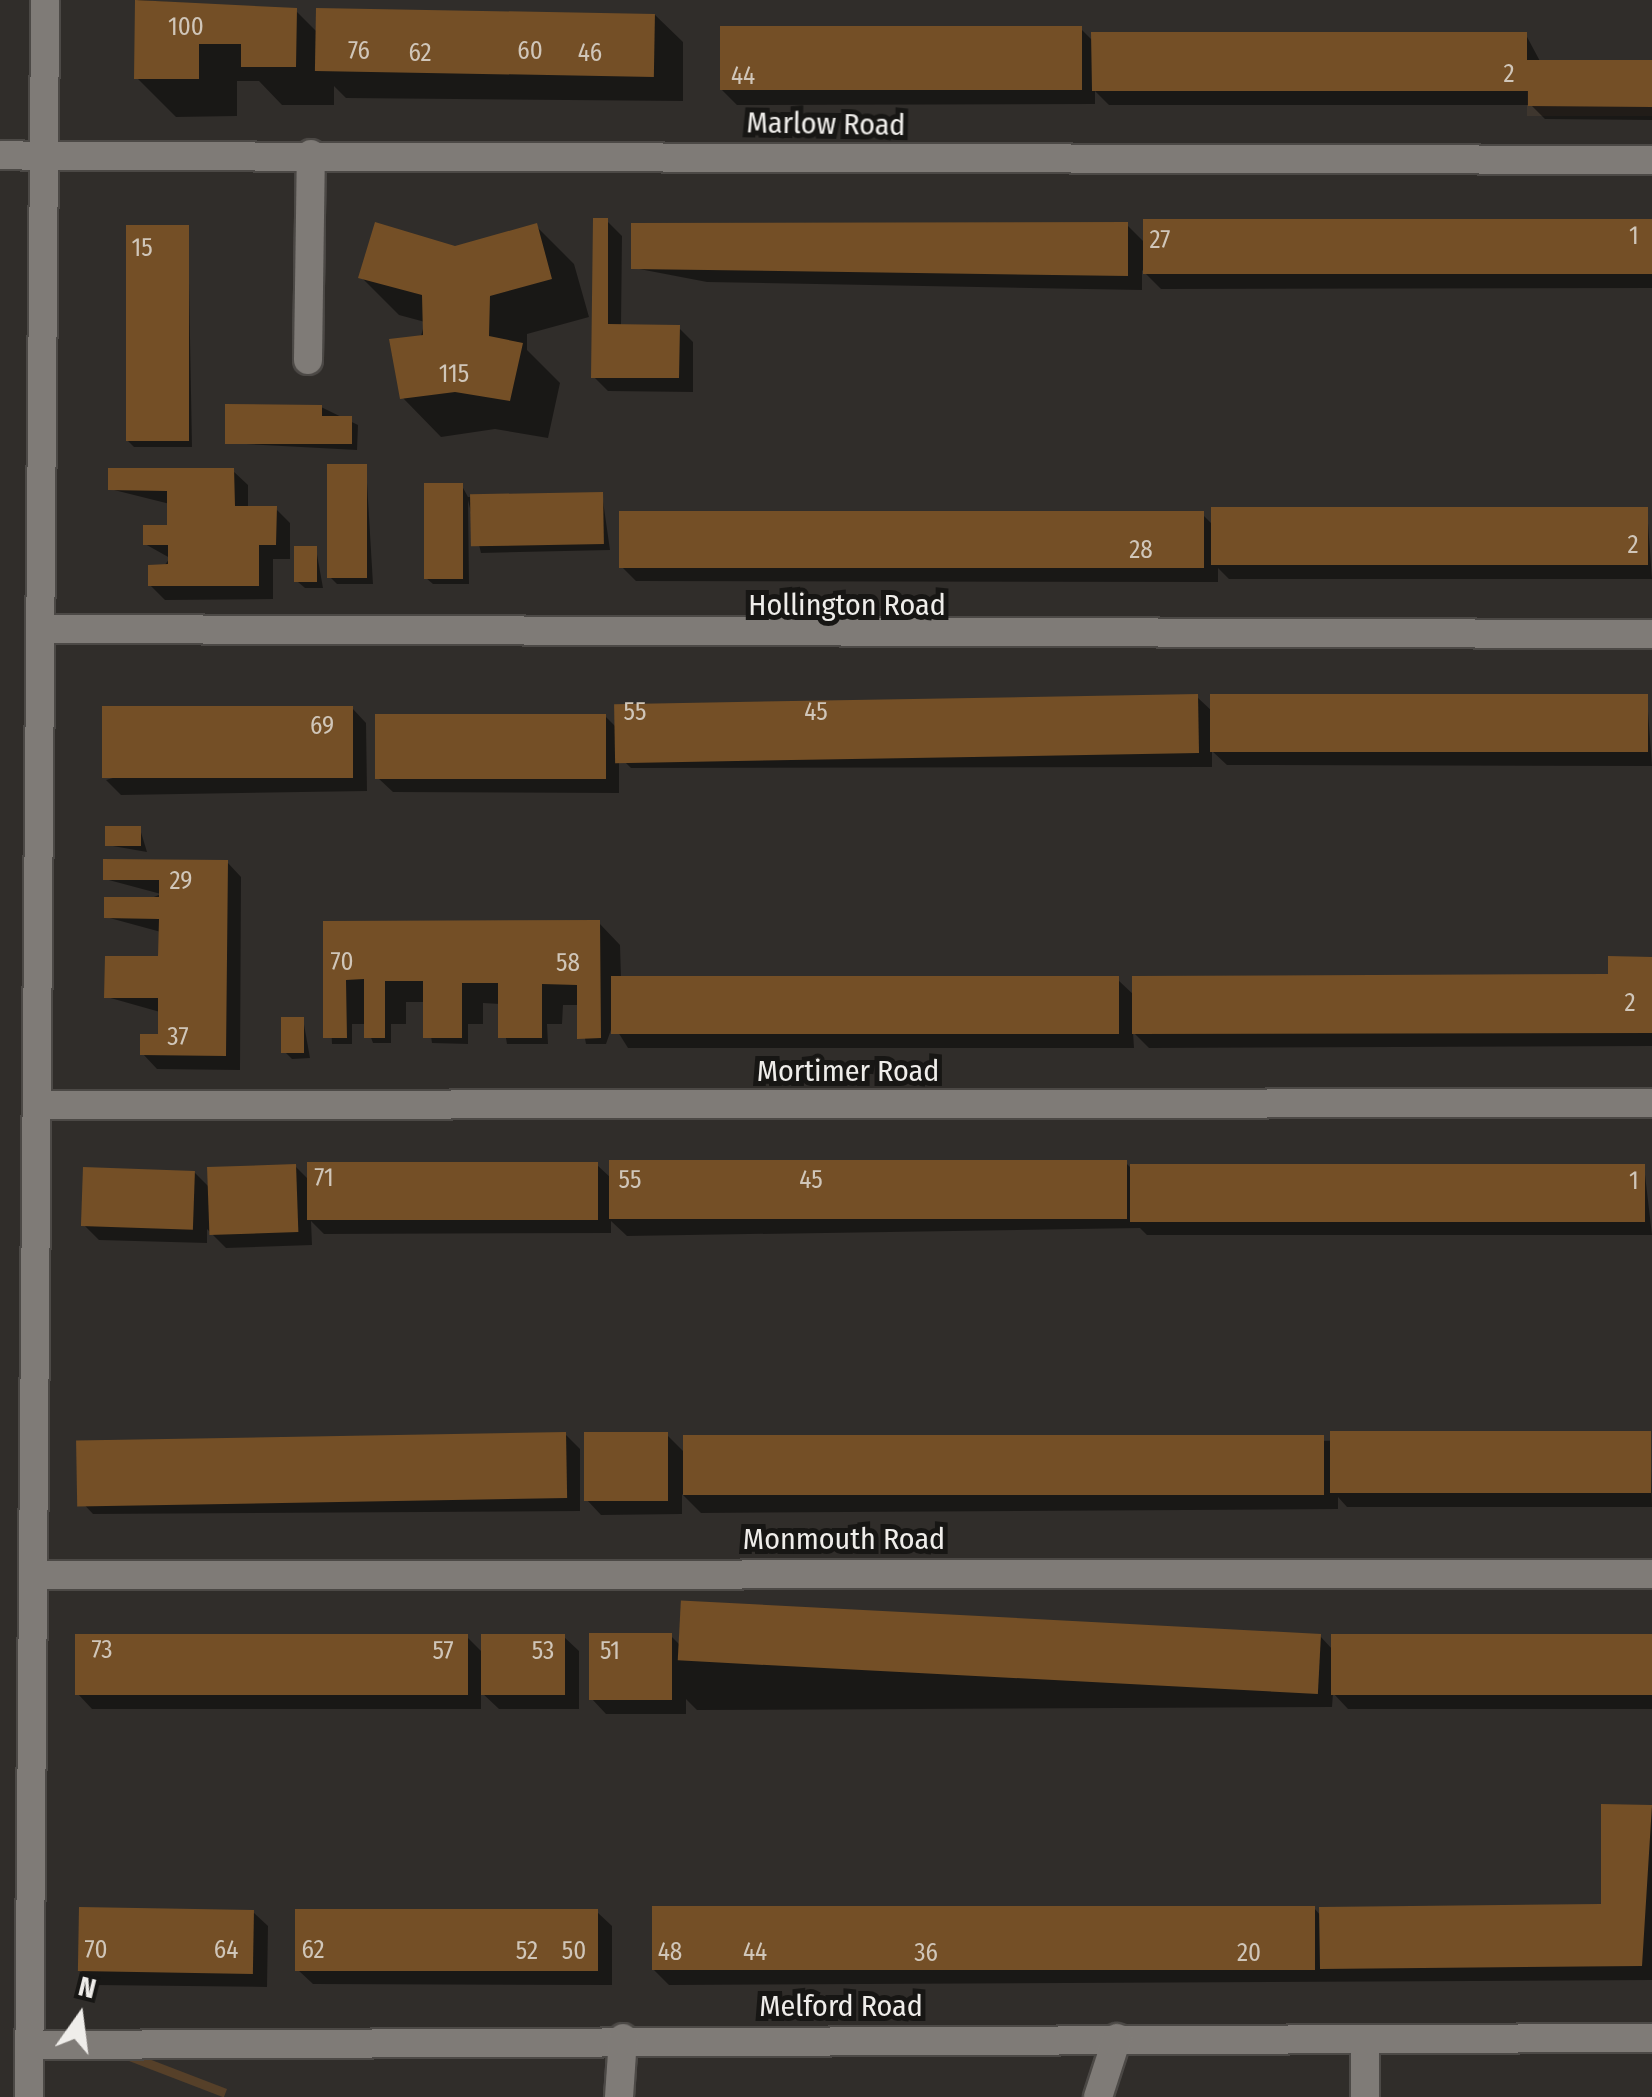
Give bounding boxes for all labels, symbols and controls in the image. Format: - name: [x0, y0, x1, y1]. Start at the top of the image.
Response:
- house number: 100: [168, 12, 204, 42]
- house number: 76: [348, 36, 370, 66]
- house number: 60: [517, 36, 543, 66]
- house number: 62: [408, 38, 432, 68]
- house number: 46: [578, 38, 602, 68]
- house number: 2: [1503, 59, 1515, 89]
- house number: 44: [731, 61, 755, 91]
- street label: Marlow Road: [746, 105, 906, 143]
- house number: 1: [1629, 221, 1639, 251]
- house number: 27: [1150, 225, 1170, 255]
- house number: 15: [131, 233, 153, 263]
- house number: 115: [439, 359, 469, 389]
- house number: 2: [1627, 530, 1639, 560]
- house number: 28: [1129, 535, 1153, 565]
- street label: Hollington Road: [748, 587, 946, 623]
- house number: 55: [624, 697, 646, 727]
- house number: 45: [804, 697, 828, 727]
- house number: 69: [310, 711, 334, 741]
- house number: 29: [170, 866, 192, 896]
- house number: 70: [331, 947, 353, 977]
- house number: 58: [556, 948, 580, 978]
- house number: 2: [1624, 988, 1636, 1018]
- house number: 37: [167, 1022, 189, 1052]
- street label: Mortimer Road: [757, 1053, 939, 1089]
- house number: 71: [314, 1163, 334, 1193]
- house number: 55: [619, 1165, 641, 1195]
- house number: 45: [799, 1165, 823, 1195]
- house number: 1: [1629, 1166, 1639, 1196]
- street label: Monmouth Road: [743, 1521, 945, 1557]
- house number: 73: [91, 1635, 113, 1665]
- house number: 57: [432, 1636, 454, 1666]
- house number: 53: [532, 1636, 554, 1666]
- house number: 51: [600, 1636, 620, 1666]
- house number: 70: [85, 1935, 107, 1965]
- house number: 64: [214, 1935, 238, 1965]
- house number: 62: [301, 1935, 325, 1965]
- house number: 52: [516, 1936, 538, 1966]
- house number: 50: [562, 1936, 586, 1966]
- house number: 48: [658, 1937, 682, 1967]
- house number: 44: [743, 1937, 767, 1967]
- house number: 36: [914, 1938, 938, 1968]
- house number: 20: [1237, 1938, 1261, 1968]
- north arrow: [30, 1967, 130, 2067]
- text: N: [75, 1969, 100, 2005]
- street label: Melford Road: [759, 1988, 923, 2024]

